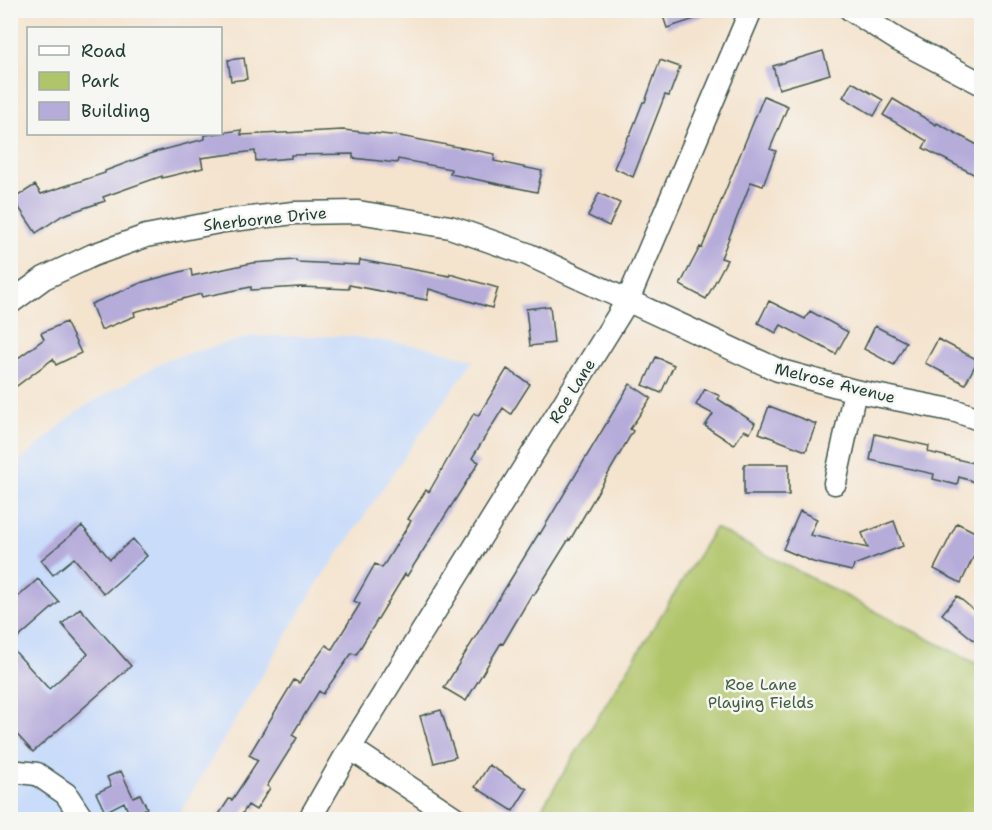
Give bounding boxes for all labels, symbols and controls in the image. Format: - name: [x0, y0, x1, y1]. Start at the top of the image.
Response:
- legend: [27, 27, 222, 135]
- text: Road: [81, 39, 126, 63]
- text: Park: [81, 69, 120, 93]
- text: Building: [81, 99, 150, 123]
- street label: Sherborne Drive: [202, 202, 328, 236]
- street label: Roe Lane: [544, 355, 600, 427]
- street label: Melrose Avenue: [772, 358, 898, 408]
- park label: Roe Lane Playing Fields: [708, 674, 814, 713]

